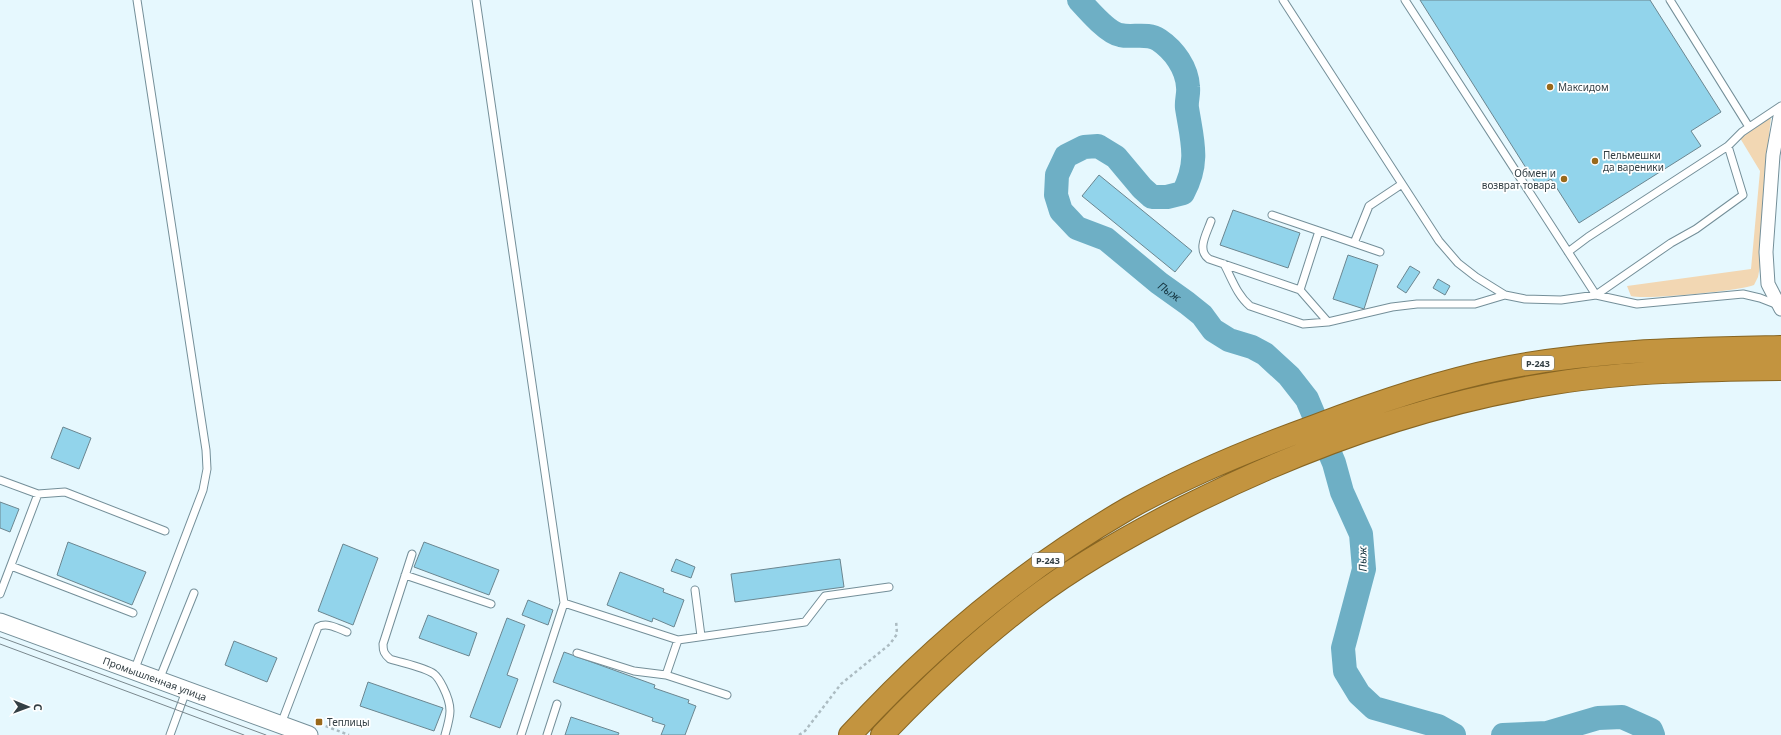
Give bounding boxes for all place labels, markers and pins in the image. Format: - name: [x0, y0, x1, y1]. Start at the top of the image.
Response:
- place label: Максидом: [1558, 80, 1609, 94]
- marker: Максидом: [1545, 82, 1555, 92]
- place label: Пельмешки да вареники: [1603, 148, 1664, 174]
- marker: Пельмешки да вареники: [1590, 156, 1600, 166]
- place label: Обмен и возврат товара: [1482, 166, 1556, 192]
- marker: Обмен и возврат товара: [1559, 174, 1569, 184]
- place label: Теплицы: [327, 715, 370, 729]
- marker: Теплицы: [314, 717, 324, 727]

